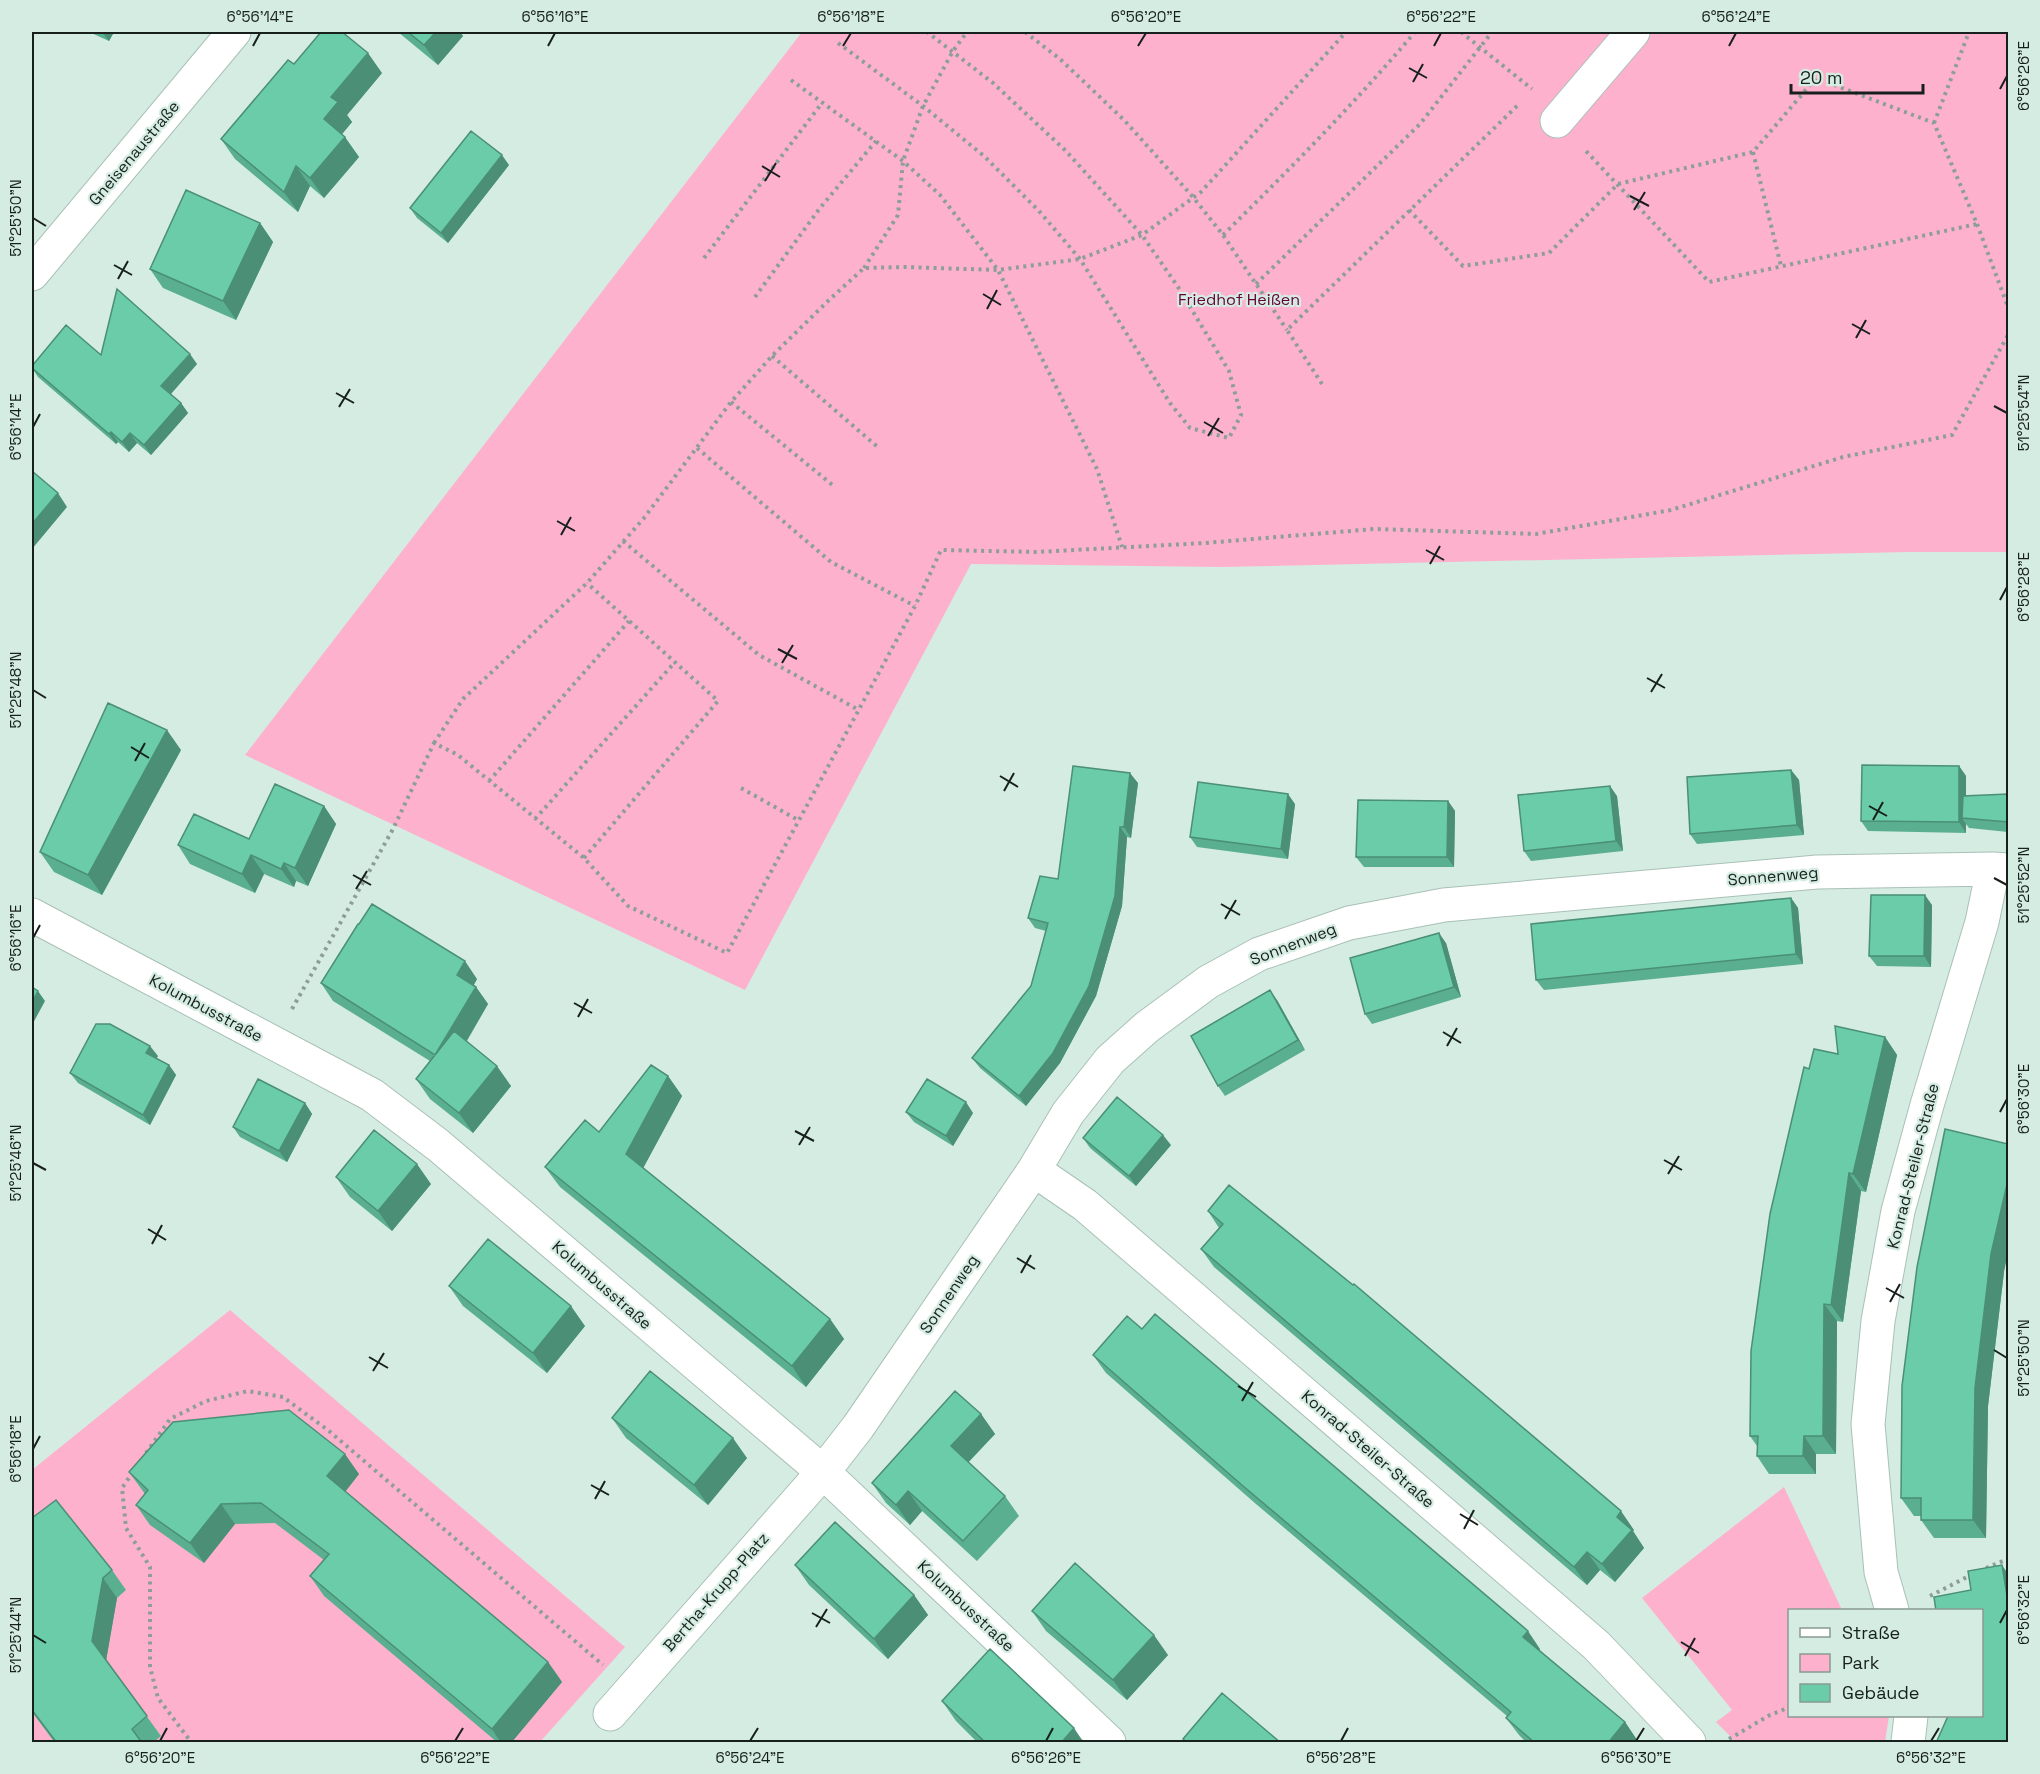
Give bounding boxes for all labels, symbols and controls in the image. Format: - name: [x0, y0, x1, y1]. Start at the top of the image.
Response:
- text: 6°56'14"E: [227, 7, 293, 26]
- text: 6°56'16"E: [521, 7, 589, 26]
- text: 6°56'18"E: [817, 7, 885, 26]
- text: 6°56'20"E: [1111, 7, 1181, 26]
- text: 6°56'22"E: [1406, 7, 1476, 26]
- text: 6°56'24"E: [1701, 7, 1771, 26]
- text: 6°56'26"E: [2014, 41, 2033, 111]
- scale bar: [1791, 57, 1923, 95]
- text: 20 m: [1800, 66, 1843, 89]
- street label: Gneisenaustraße: [84, 96, 184, 210]
- text: 51°25'50"N: [6, 179, 25, 257]
- park label: Friedhof Heißen: [1178, 289, 1300, 310]
- text: 51°25'54"N: [2014, 375, 2033, 451]
- text: 6°56'14"E: [6, 394, 25, 460]
- text: 6°56'28"E: [2014, 552, 2033, 622]
- text: 51°25'48"N: [6, 652, 25, 728]
- text: 51°25'52"N: [2014, 847, 2033, 923]
- street label: Sonnenweg: [1727, 862, 1819, 890]
- text: 6°56'16"E: [6, 904, 25, 972]
- street label: Sonnenweg: [1247, 918, 1339, 970]
- street label: Kolumbusstraße: [146, 969, 266, 1047]
- text: 6°56'30"E: [2014, 1064, 2033, 1134]
- street label: Konrad-Steiler-Straße: [1882, 1081, 1944, 1251]
- text: 51°25'46"N: [6, 1125, 25, 1201]
- street label: Kolumbusstraße: [548, 1236, 656, 1334]
- street label: Sonnenweg: [915, 1250, 983, 1338]
- text: 51°25'50"N: [2014, 1319, 2033, 1397]
- street label: Konrad-Steiler-Straße: [1297, 1385, 1439, 1513]
- text: 6°56'18"E: [6, 1415, 25, 1483]
- street label: Bertha-Krupp-Platz: [659, 1528, 773, 1656]
- street label: Kolumbusstraße: [913, 1556, 1019, 1656]
- text: 6°56'32"E: [2014, 1575, 2033, 1645]
- text: 51°25'44"N: [6, 1597, 25, 1673]
- legend: [1788, 1609, 1983, 1717]
- text: Straße: [1842, 1621, 1900, 1644]
- text: Park: [1842, 1651, 1880, 1674]
- text: Gebäude: [1842, 1681, 1920, 1704]
- text: 6°56'20"E: [125, 1748, 195, 1767]
- text: 6°56'22"E: [420, 1748, 490, 1767]
- text: 6°56'24"E: [715, 1748, 785, 1767]
- text: 6°56'26"E: [1011, 1748, 1081, 1767]
- text: 6°56'28"E: [1306, 1748, 1376, 1767]
- text: 6°56'30"E: [1601, 1748, 1671, 1767]
- text: 6°56'32"E: [1896, 1748, 1966, 1767]

